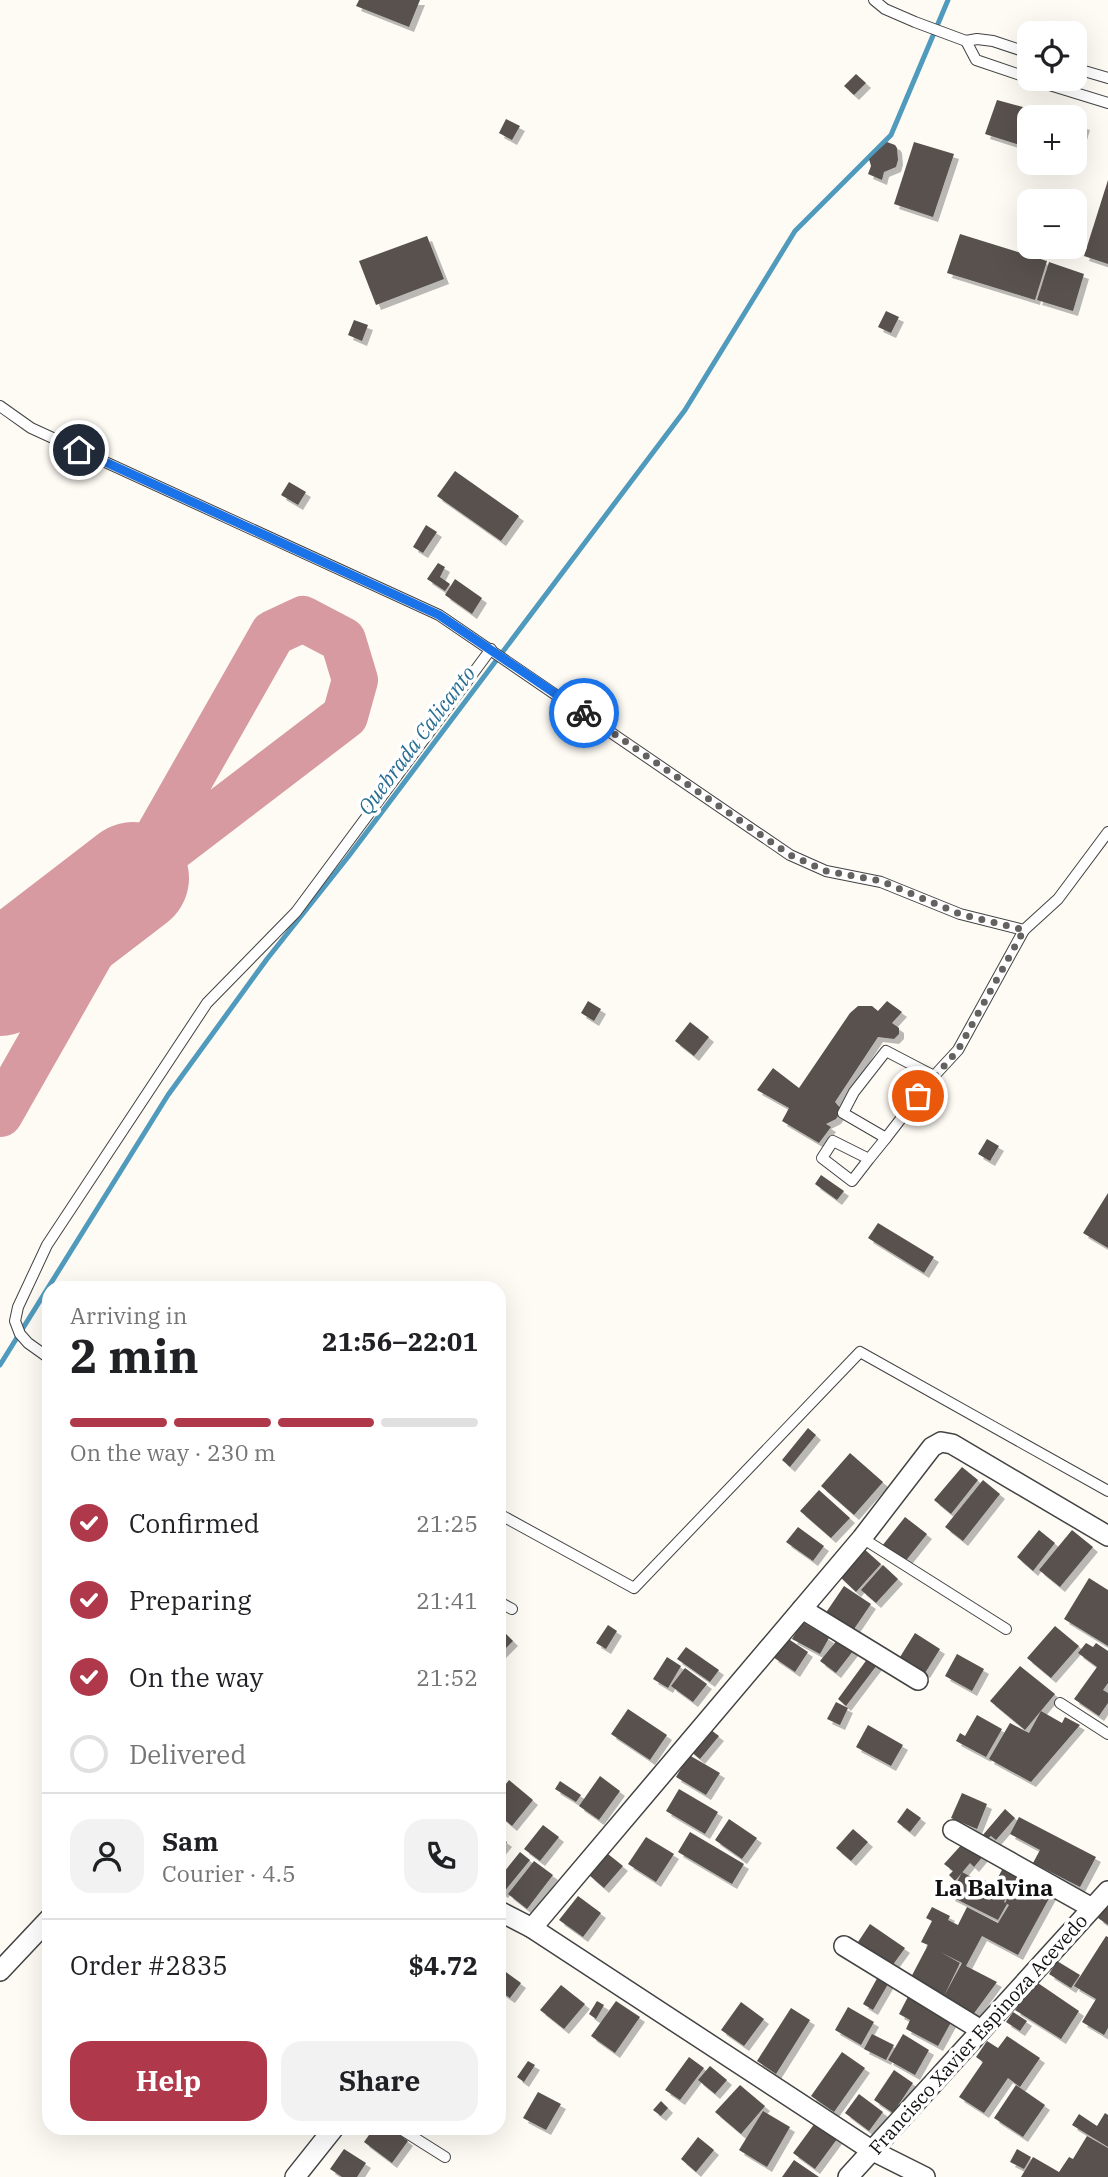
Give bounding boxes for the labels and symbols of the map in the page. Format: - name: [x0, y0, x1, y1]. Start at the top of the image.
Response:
- pin: [49, 420, 109, 480]
- water label: Quebrada Calicanto: [351, 660, 481, 820]
- courier: [549, 678, 619, 748]
- pin: [888, 1066, 948, 1126]
- district label: La Balvina: [935, 1872, 1053, 1902]
- street label: Francisco Xavier Espinoza Acevedo: [864, 1909, 1092, 2159]

